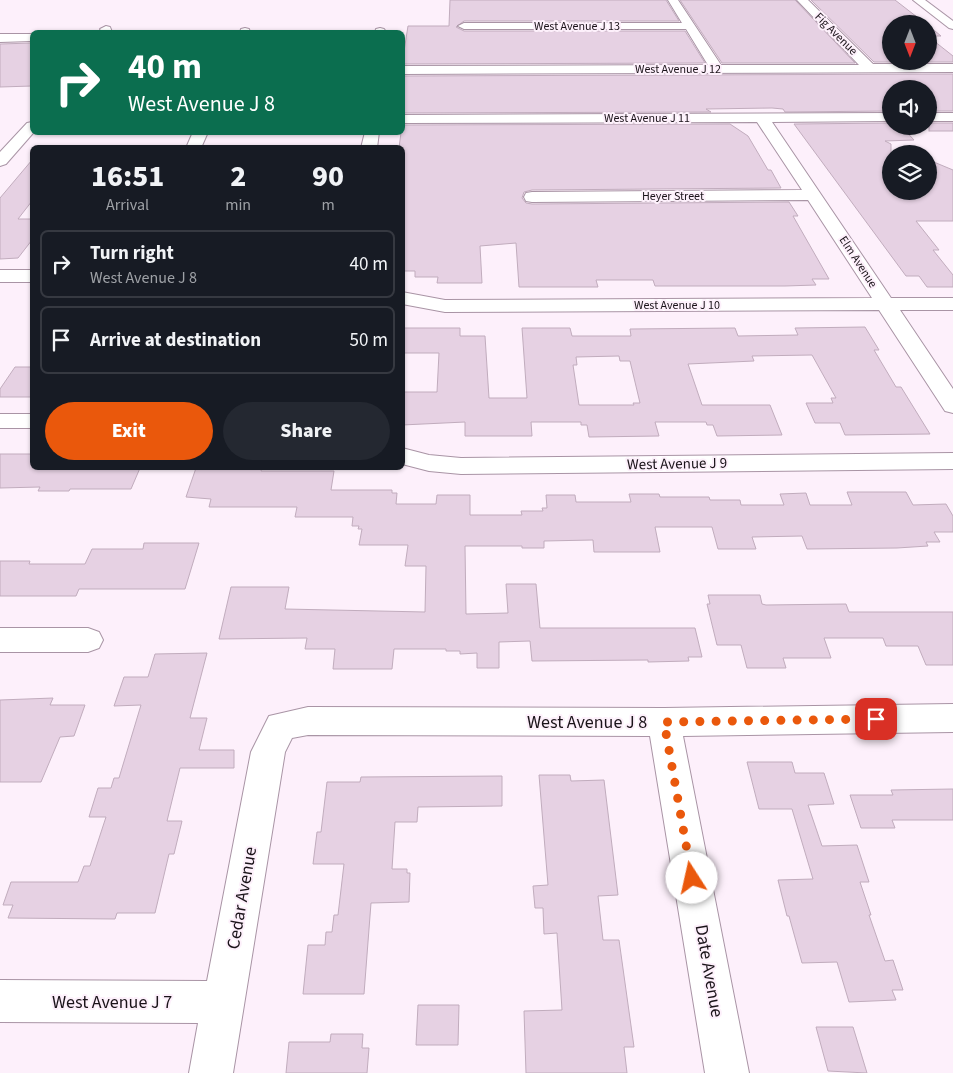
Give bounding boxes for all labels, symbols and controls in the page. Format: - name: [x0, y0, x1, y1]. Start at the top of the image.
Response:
- street label: Fig Avenue: [811, 9, 861, 59]
- north arrow: [882, 15, 938, 70]
- map controls: [882, 15, 937, 200]
- street label: West Avenue J 13: [534, 18, 620, 35]
- text: 40 m: [128, 42, 202, 92]
- icon: right: [45, 50, 110, 115]
- street label: West Avenue J 12: [635, 61, 721, 78]
- button: sound: [882, 80, 937, 135]
- text: West Avenue J 8: [128, 88, 275, 120]
- street label: West Avenue J 11: [604, 110, 690, 127]
- button: layers: [882, 145, 937, 200]
- text: 16:51: [91, 155, 164, 198]
- text: 2: [230, 155, 246, 198]
- text: 90: [312, 155, 344, 198]
- street label: Heyer Street: [642, 188, 704, 205]
- text: Arrival: [106, 194, 149, 216]
- text: min: [225, 194, 251, 216]
- text: m: [321, 194, 335, 216]
- street label: Elm Avenue: [835, 233, 881, 291]
- text: Turn right: [90, 240, 174, 267]
- icon: right: [47, 250, 75, 278]
- text: 40 m: [350, 251, 388, 278]
- text: West Avenue J 8: [90, 267, 197, 289]
- street label: West Avenue J 10: [634, 297, 720, 314]
- icon: arrive: [47, 326, 75, 354]
- text: Arrive at destination: [90, 327, 261, 354]
- text: 50 m: [350, 327, 388, 354]
- button: Exit: [45, 402, 213, 460]
- button: Share: [223, 402, 390, 460]
- street label: West Avenue J 9: [627, 453, 727, 475]
- pin: [855, 698, 897, 740]
- icon: arrive: [862, 705, 890, 733]
- street label: West Avenue J 8: [527, 710, 647, 735]
- street label: Cedar Avenue: [221, 845, 263, 951]
- position arrow: [665, 851, 717, 903]
- street label: Date Avenue: [689, 923, 729, 1019]
- street label: West Avenue J 7: [52, 990, 172, 1015]

